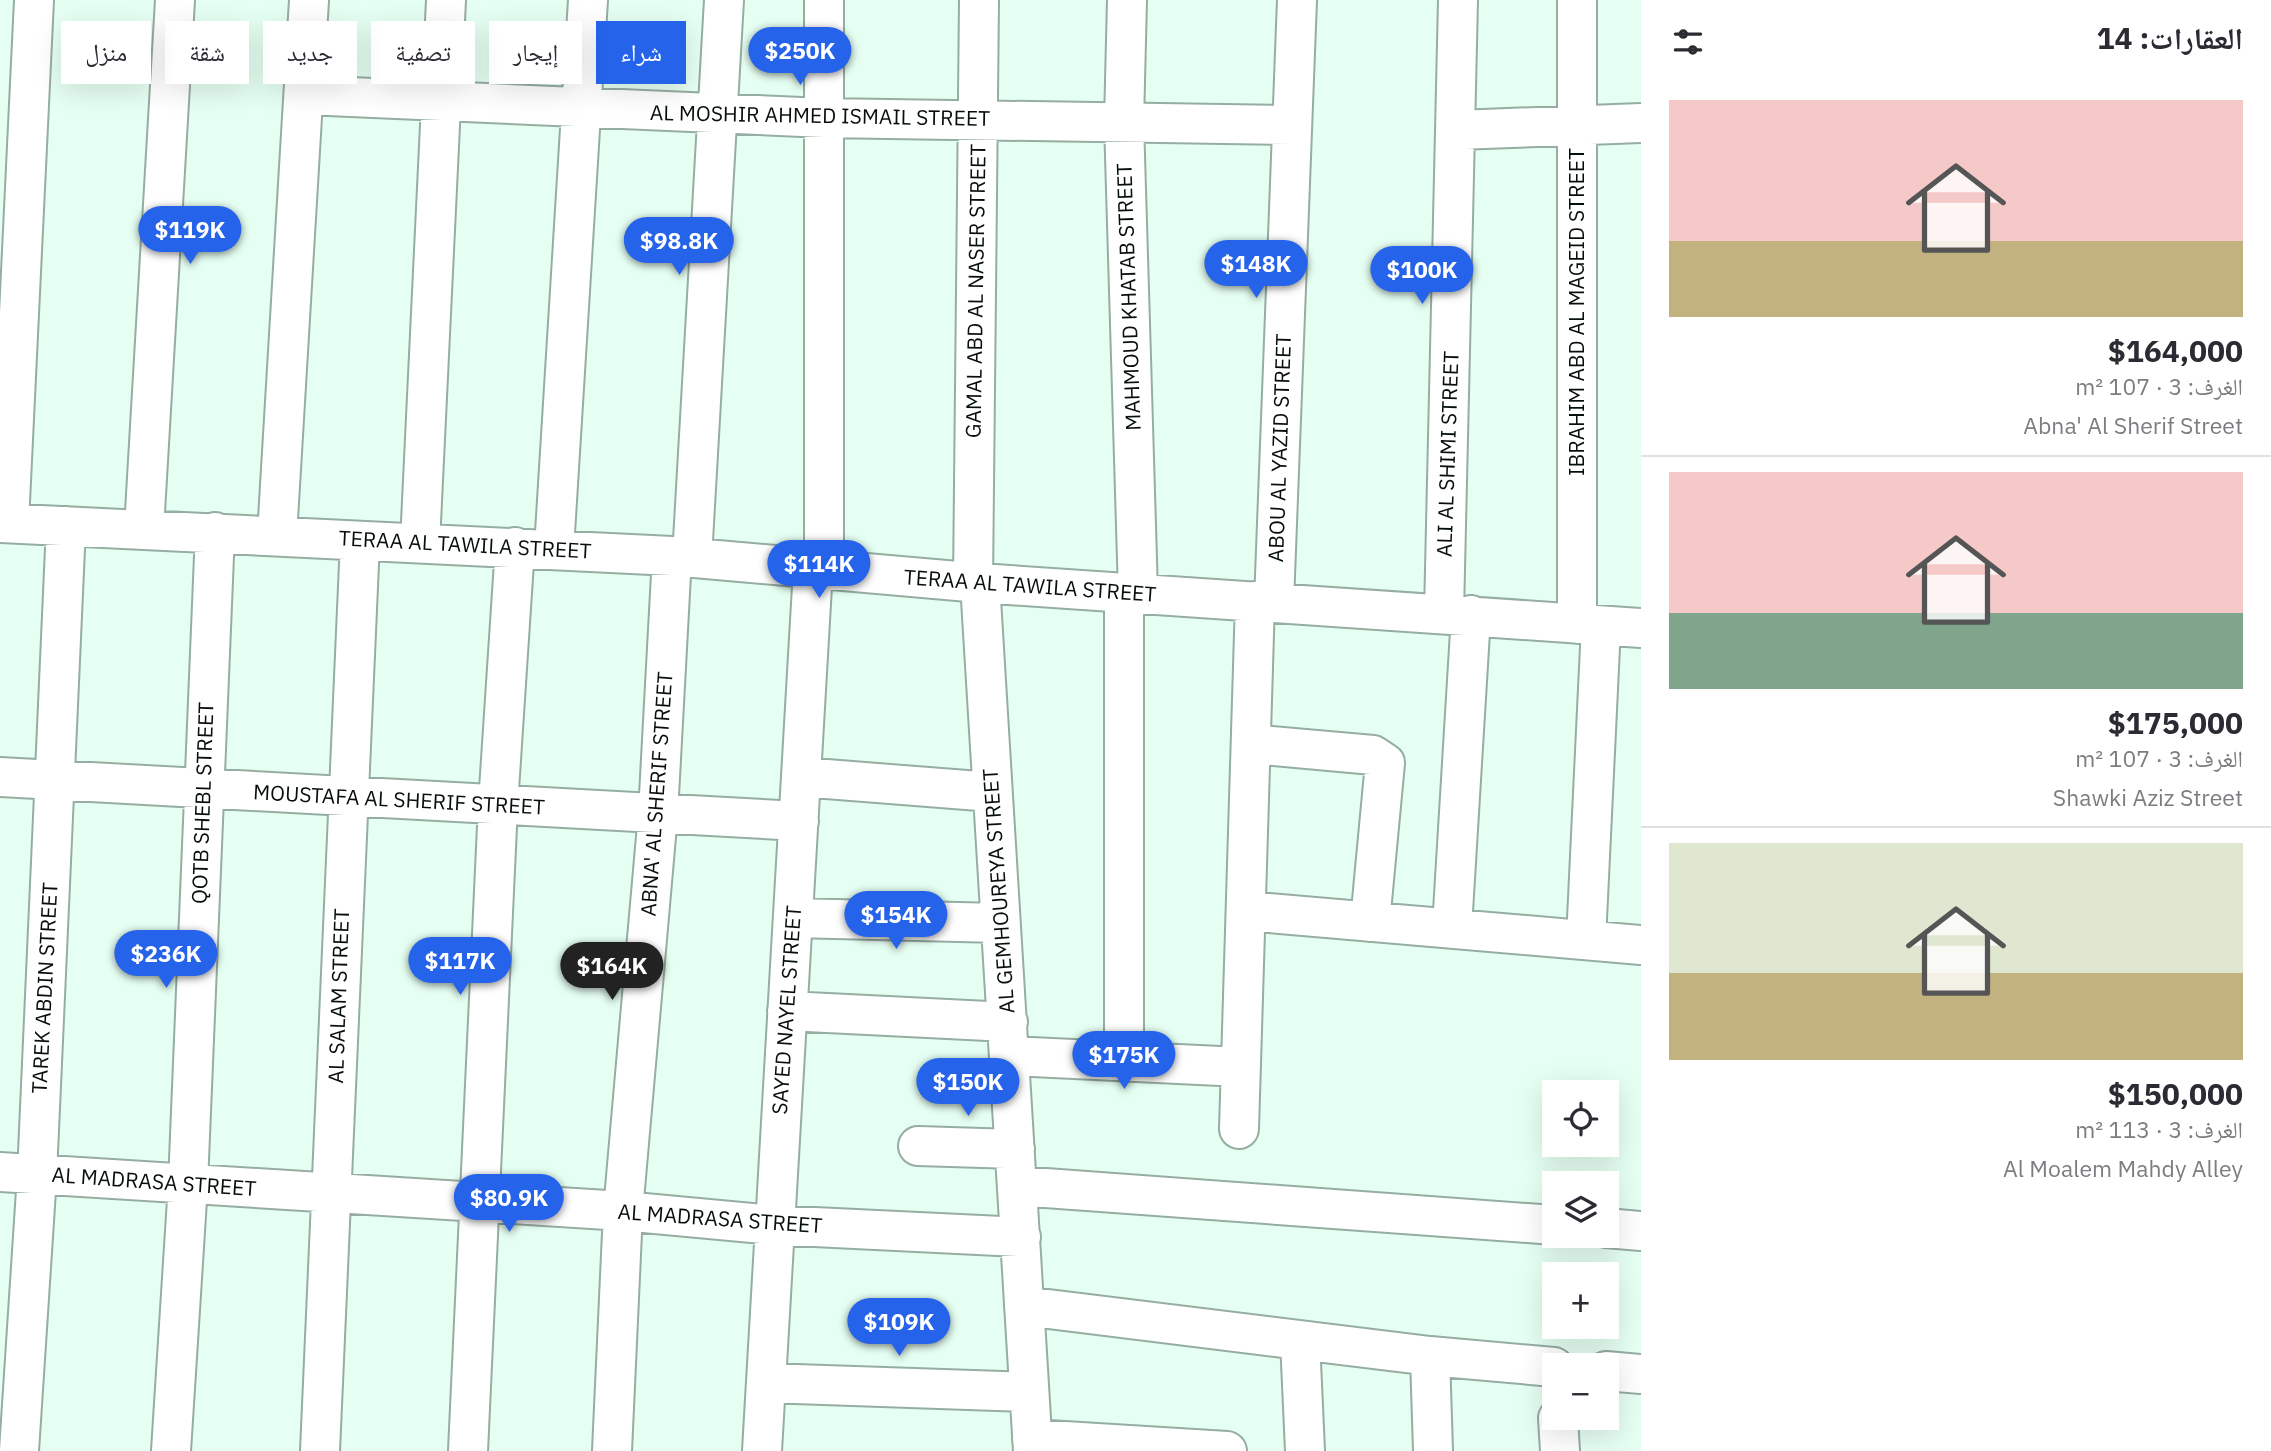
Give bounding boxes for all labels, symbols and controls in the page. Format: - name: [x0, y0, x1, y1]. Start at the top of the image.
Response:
- text: العقارات: 14: [2097, 18, 2243, 57]
- chip: منزل: [61, 21, 151, 84]
- chip: شقة: [165, 21, 249, 84]
- chip: جديد: [263, 21, 357, 84]
- chip: تصفية: [371, 21, 475, 84]
- chip: إيجار: [489, 21, 582, 84]
- chip: شراء: [596, 21, 686, 84]
- icon: filters: [1669, 23, 1707, 61]
- pin: $250K: [751, 28, 849, 87]
- text: $250K: [764, 35, 836, 65]
- street label: AL MOSHIR AHMED ISMAIL STREET: [650, 98, 990, 132]
- street label: GAMAL ABD AL NASER STREET: [958, 144, 992, 438]
- icon: home: [1893, 145, 2019, 271]
- street label: IBRAHIM ABD AL MAGEID STREET: [1562, 148, 1590, 476]
- street label: MAHMOUD KHATAB STREET: [1109, 163, 1147, 431]
- pin: $119K: [141, 206, 239, 266]
- text: $119K: [154, 214, 226, 244]
- pin: $98.8K: [622, 218, 736, 277]
- text: $98.8K: [640, 225, 718, 255]
- pin: $148K: [1207, 240, 1305, 300]
- pin: $100K: [1373, 246, 1471, 306]
- text: $148K: [1220, 248, 1292, 278]
- text: $100K: [1386, 254, 1458, 284]
- text: $164,000: [2108, 331, 2243, 370]
- street label: ABOU AL YAZID STREET: [1261, 333, 1297, 563]
- street label: ALI AL SHIMI STREET: [1429, 351, 1465, 557]
- text: الغرف: 3 · 107 m²: [2075, 371, 2243, 401]
- text: Abna' Al Sherif Street: [2023, 410, 2243, 440]
- icon: home: [1893, 517, 2019, 643]
- street label: TERAA AL TAWILA STREET: [338, 523, 592, 565]
- pin: $114K: [770, 540, 868, 600]
- text: $114K: [783, 548, 855, 578]
- street label: TERAA AL TAWILA STREET: [903, 562, 1157, 608]
- street label: ABNA' AL SHERIF STREET: [633, 671, 679, 917]
- street label: QOTB SHEBL STREET: [184, 701, 220, 905]
- text: $175,000: [2108, 703, 2243, 742]
- text: الغرف: 3 · 107 m²: [2075, 743, 2243, 773]
- street label: AL GEMHOUREYA STREET: [975, 768, 1021, 1015]
- street label: MOUSTAFA AL SHERIF STREET: [252, 777, 546, 821]
- text: Shawki Aziz Street: [2053, 782, 2243, 812]
- street label: TAREK ABDIN STREET: [24, 882, 64, 1094]
- icon: home: [1893, 888, 2019, 1014]
- pin: $154K: [847, 892, 945, 951]
- text: $154K: [860, 899, 932, 929]
- street label: SAYED NAYEL STREET: [765, 904, 807, 1115]
- street label: AL SALAM STREET: [321, 908, 355, 1084]
- pin: $236K: [117, 930, 215, 990]
- pin: $117K: [411, 937, 509, 997]
- text: $236K: [130, 938, 202, 968]
- pin: $164K: [563, 942, 661, 1002]
- text: $117K: [424, 945, 496, 975]
- text: $164K: [576, 950, 648, 980]
- pin: $175K: [1075, 1032, 1173, 1091]
- text: $175K: [1088, 1039, 1160, 1069]
- pin: $150K: [919, 1058, 1017, 1118]
- text: $150K: [932, 1066, 1004, 1096]
- text: $150,000: [2108, 1074, 2243, 1113]
- map controls: [1542, 1080, 1619, 1430]
- button: locate: [1542, 1080, 1619, 1157]
- text: الغرف: 3 · 113 m²: [2075, 1114, 2243, 1144]
- text: Al Moalem Mahdy Alley: [2003, 1153, 2243, 1183]
- street label: AL MADRASA STREET: [51, 1160, 257, 1202]
- button: layers: [1542, 1171, 1619, 1248]
- pin: $80.9K: [452, 1174, 566, 1234]
- text: $80.9K: [470, 1182, 548, 1212]
- street label: AL MADRASA STREET: [617, 1197, 823, 1239]
- button: +: [1542, 1262, 1619, 1339]
- pin: $109K: [850, 1298, 948, 1358]
- text: $109K: [863, 1306, 935, 1336]
- button: −: [1542, 1353, 1619, 1430]

